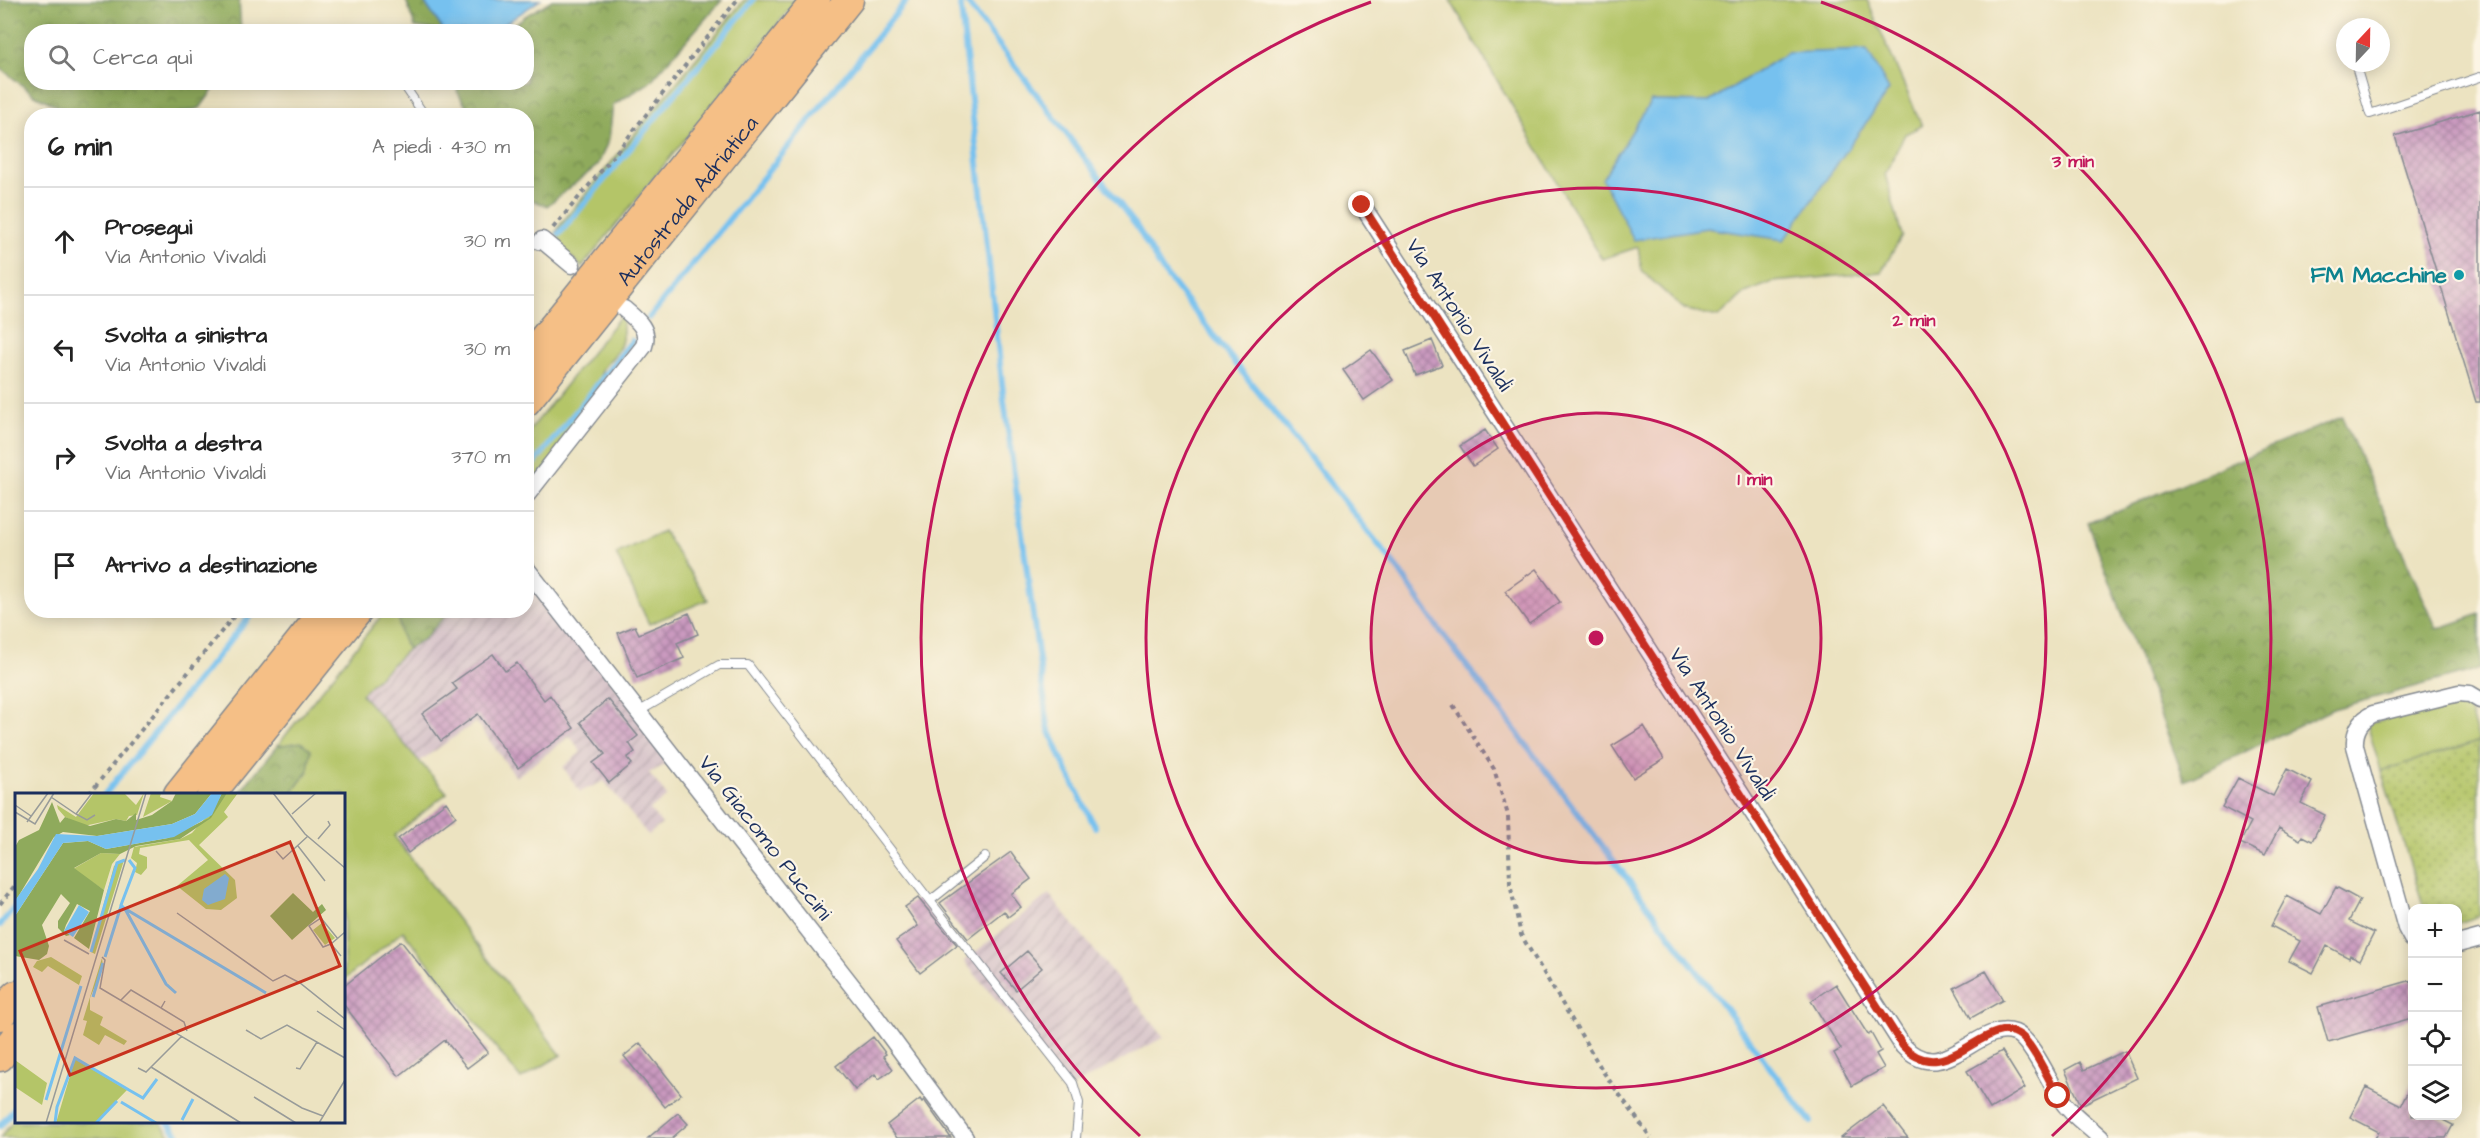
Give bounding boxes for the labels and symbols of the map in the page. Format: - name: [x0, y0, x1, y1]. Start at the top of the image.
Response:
- north arrow: [2336, 18, 2390, 72]
- street label: Autostrada Adriatica: [610, 109, 766, 293]
- text: 3 min: [2051, 149, 2094, 174]
- route end: [1348, 191, 1374, 217]
- street label: Via Antonio Vivaldi: [1398, 232, 1520, 398]
- place label: FM Macchine: [2310, 260, 2447, 291]
- marker: FM Macchine: [2452, 268, 2466, 282]
- text: 2 min: [1891, 308, 1936, 333]
- text: 1 min: [1737, 467, 1773, 492]
- centre of rings: [1586, 628, 1606, 648]
- street label: Via Antonio Vivaldi: [1661, 641, 1783, 807]
- street label: Via Giacomo Puccini: [691, 749, 839, 927]
- inset map: [15, 793, 345, 1123]
- route start: [2044, 1082, 2070, 1108]

